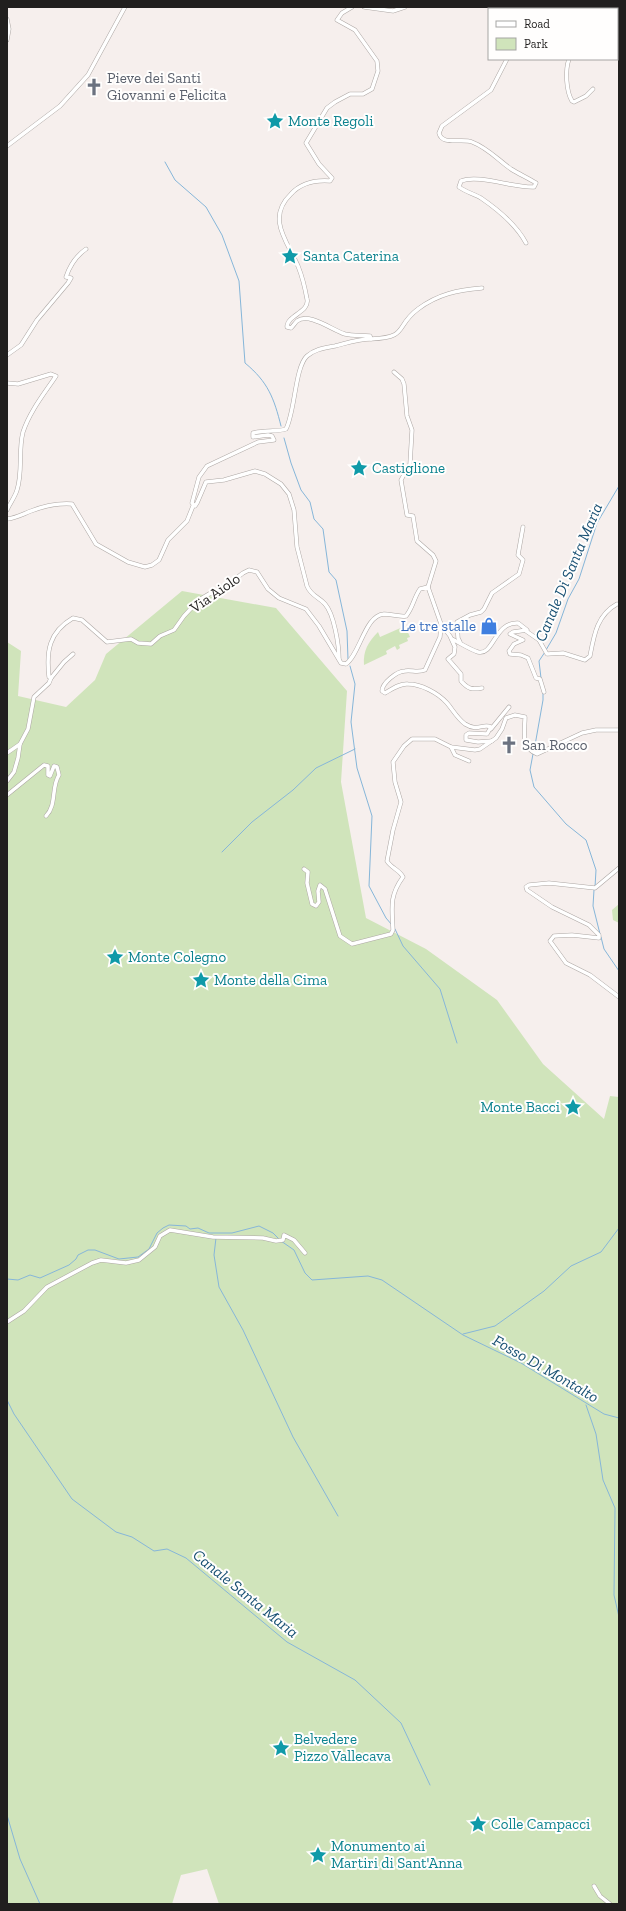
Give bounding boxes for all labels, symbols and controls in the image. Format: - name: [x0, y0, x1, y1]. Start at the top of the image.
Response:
- legend: [488, 8, 618, 60]
- text: Road: [524, 17, 550, 31]
- text: Park: [524, 37, 549, 51]
- place label: Pieve dei Santi Giovanni e Felicita: [107, 69, 226, 104]
- church icon: Pieve dei Santi Giovanni e Felicita: [84, 77, 104, 97]
- place icon: Monte Regoli: [265, 111, 285, 131]
- place label: Monte Regoli: [288, 112, 373, 130]
- place icon: Santa Caterina: [280, 246, 300, 266]
- place label: Santa Caterina: [303, 247, 399, 265]
- place icon: Castiglione: [349, 458, 369, 478]
- place label: Castiglione: [372, 459, 445, 477]
- water label: Canale Di Santa Maria: [531, 500, 606, 644]
- street label: Via Aiolo: [186, 569, 244, 617]
- shop icon: Le tre stalle: [479, 616, 499, 636]
- place label: Le tre stalle: [401, 617, 476, 635]
- church icon: San Rocco: [499, 735, 519, 755]
- place label: San Rocco: [522, 736, 588, 754]
- place icon: Monte Colegno: [105, 947, 125, 967]
- place label: Monte Colegno: [128, 948, 226, 966]
- place icon: Monte della Cima: [191, 970, 211, 990]
- place label: Monte della Cima: [214, 971, 327, 989]
- place icon: Monte Bacci: [563, 1097, 583, 1117]
- place label: Monte Bacci: [480, 1098, 560, 1116]
- water label: Fosso Di Montalto: [489, 1330, 602, 1406]
- water label: Canale Santa Maria: [189, 1545, 302, 1642]
- place label: Belvedere Pizzo Vallecava: [294, 1730, 391, 1765]
- place icon: Belvedere Pizzo Vallecava: [271, 1738, 291, 1758]
- place icon: Colle Campacci: [468, 1814, 488, 1834]
- place label: Colle Campacci: [491, 1815, 590, 1833]
- place label: Monumento ai Martiri di Sant'Anna: [331, 1837, 463, 1872]
- place icon: Monumento ai Martiri di Sant'Anna: [308, 1845, 328, 1865]

